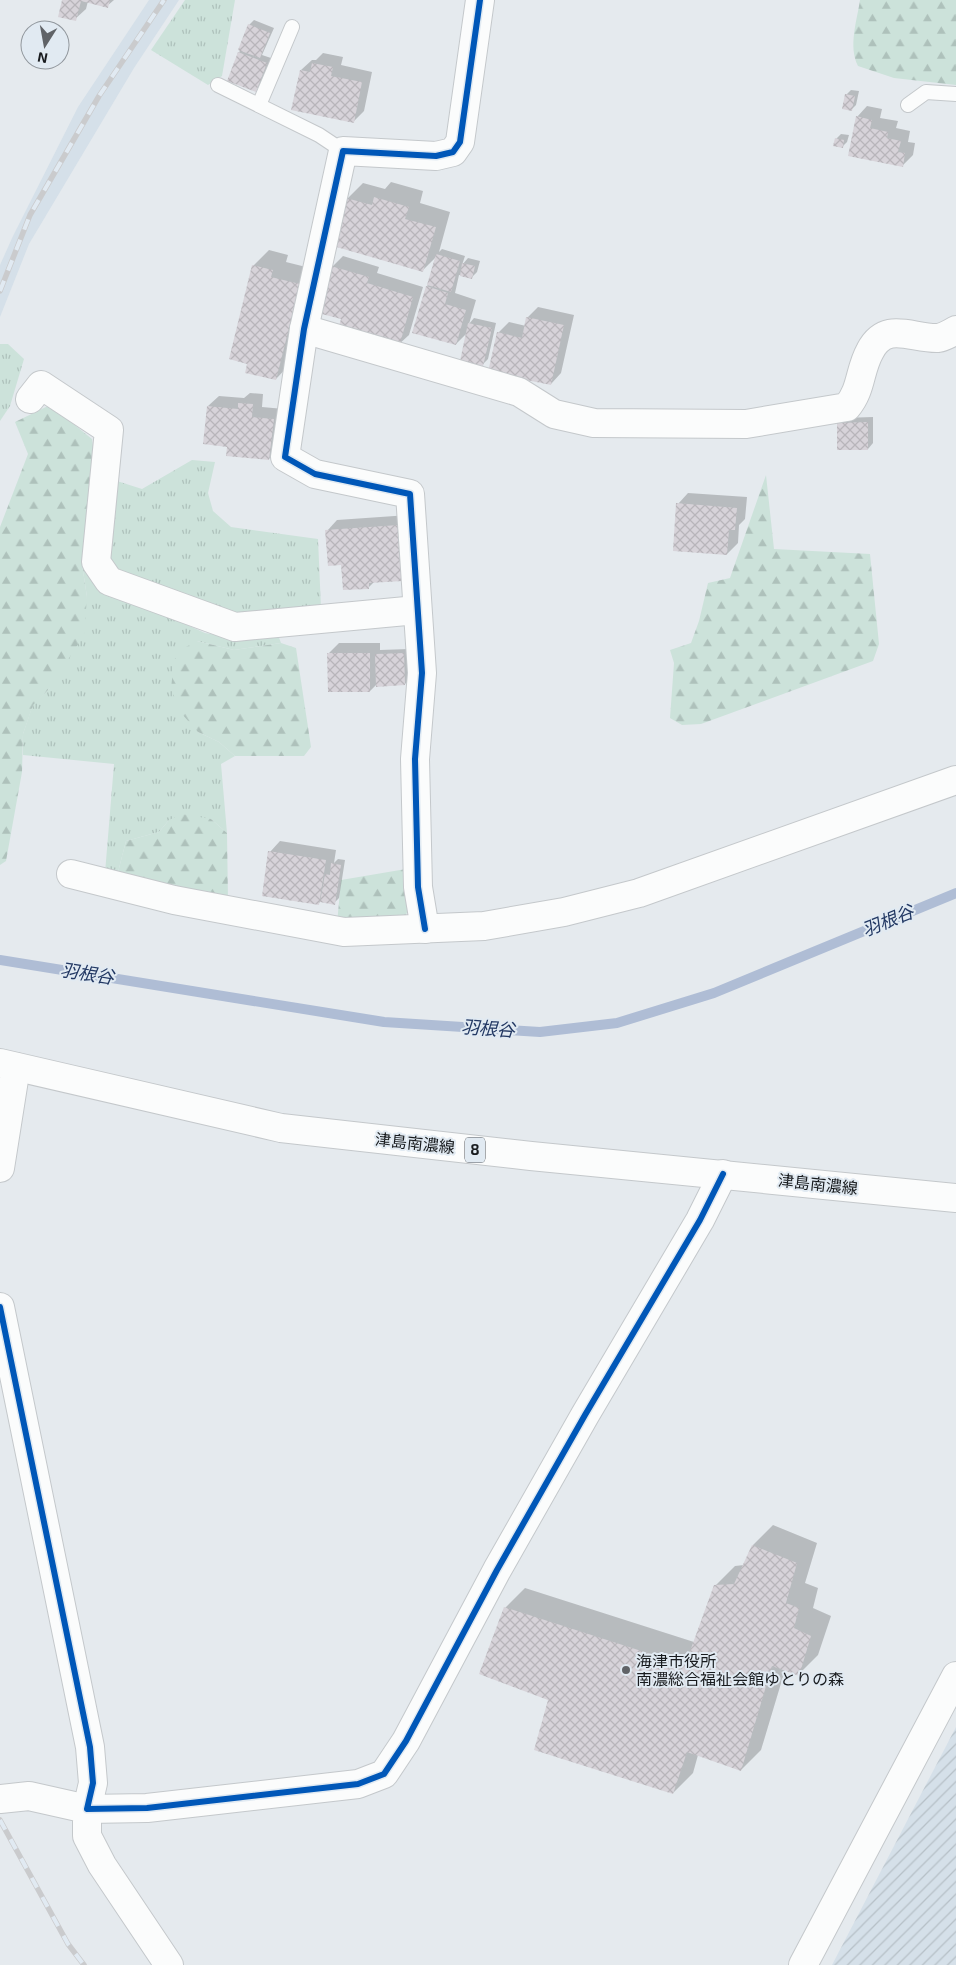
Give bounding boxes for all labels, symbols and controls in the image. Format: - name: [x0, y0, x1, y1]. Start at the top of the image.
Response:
- north arrow: [20, 20, 70, 70]
- text: N: [36, 49, 49, 68]
- water label: 羽根谷: [858, 899, 919, 940]
- water label: 羽根谷: [59, 958, 118, 988]
- water label: 羽根谷: [460, 1015, 518, 1041]
- street label: 津島南濃線: [374, 1129, 456, 1156]
- road number: 8: [465, 1138, 485, 1162]
- street label: 津島南濃線: [777, 1170, 859, 1197]
- place label: 海津市役所 南濃総合福祉会館ゆとりの森: [636, 1651, 844, 1688]
- marker: 海津市役所 南濃総合福祉会館ゆとりの森: [620, 1664, 632, 1676]

